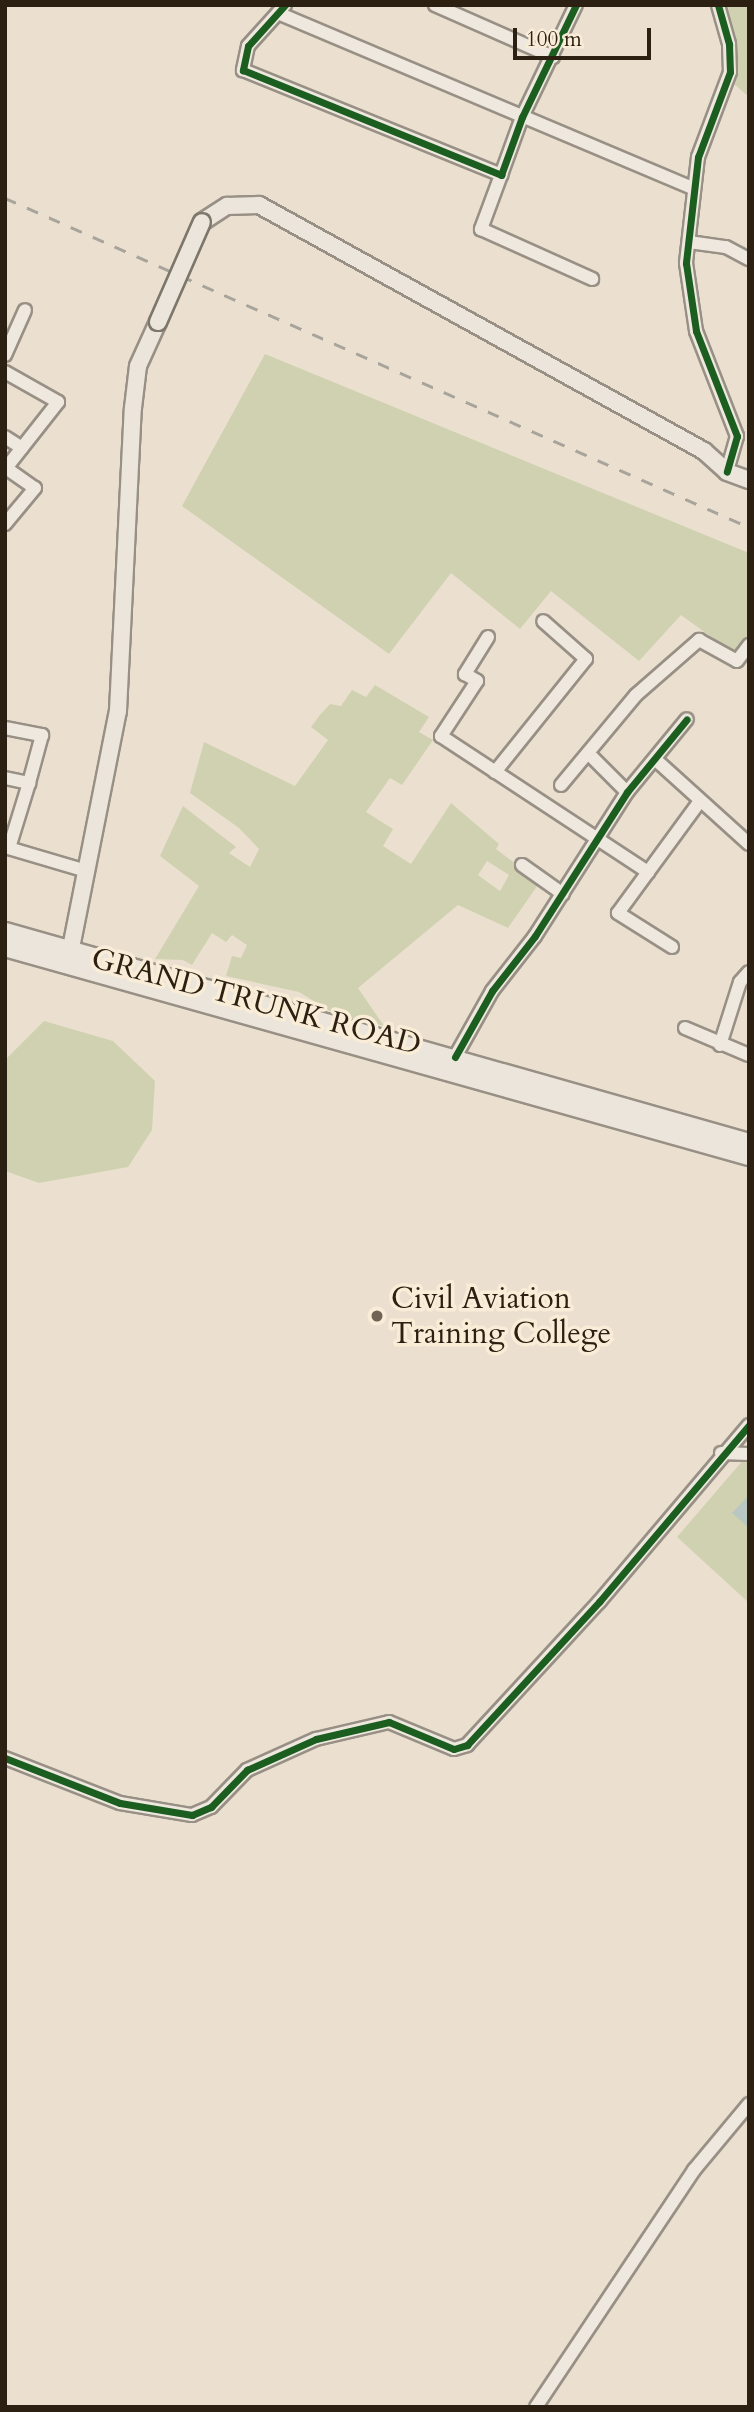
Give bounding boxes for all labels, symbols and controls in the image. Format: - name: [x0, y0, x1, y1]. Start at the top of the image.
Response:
- scale bar: [516, 14, 654, 58]
- text: 100 m: [526, 25, 582, 54]
- street label: GRAND TRUNK ROAD: [87, 941, 425, 1063]
- place label: Civil Aviation Training College: [391, 1281, 611, 1352]
- marker: Civil Aviation Training College: [369, 1308, 385, 1324]

